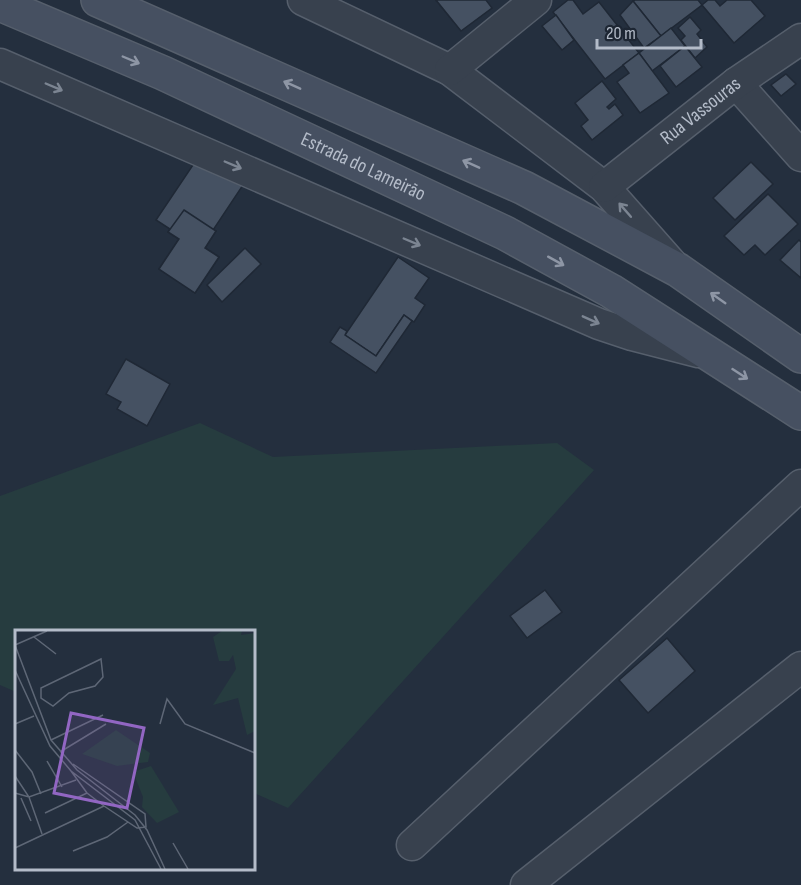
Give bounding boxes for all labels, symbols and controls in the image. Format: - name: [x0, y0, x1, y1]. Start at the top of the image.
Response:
- scale bar: [597, 12, 700, 50]
- text: 20 m: [606, 23, 636, 44]
- one-way arrow: [121, 55, 140, 66]
- street label: Rua Vassouras: [656, 72, 746, 150]
- one-way arrow: [284, 79, 302, 91]
- one-way arrow: [44, 82, 62, 94]
- street label: Estrada do Lameirão: [297, 127, 429, 206]
- one-way arrow: [462, 158, 480, 169]
- one-way arrow: [223, 159, 241, 171]
- one-way arrow: [618, 203, 632, 218]
- one-way arrow: [402, 237, 420, 248]
- one-way arrow: [547, 255, 564, 267]
- one-way arrow: [711, 292, 727, 304]
- one-way arrow: [581, 315, 599, 326]
- one-way arrow: [731, 368, 748, 380]
- inset map: [15, 630, 255, 870]

